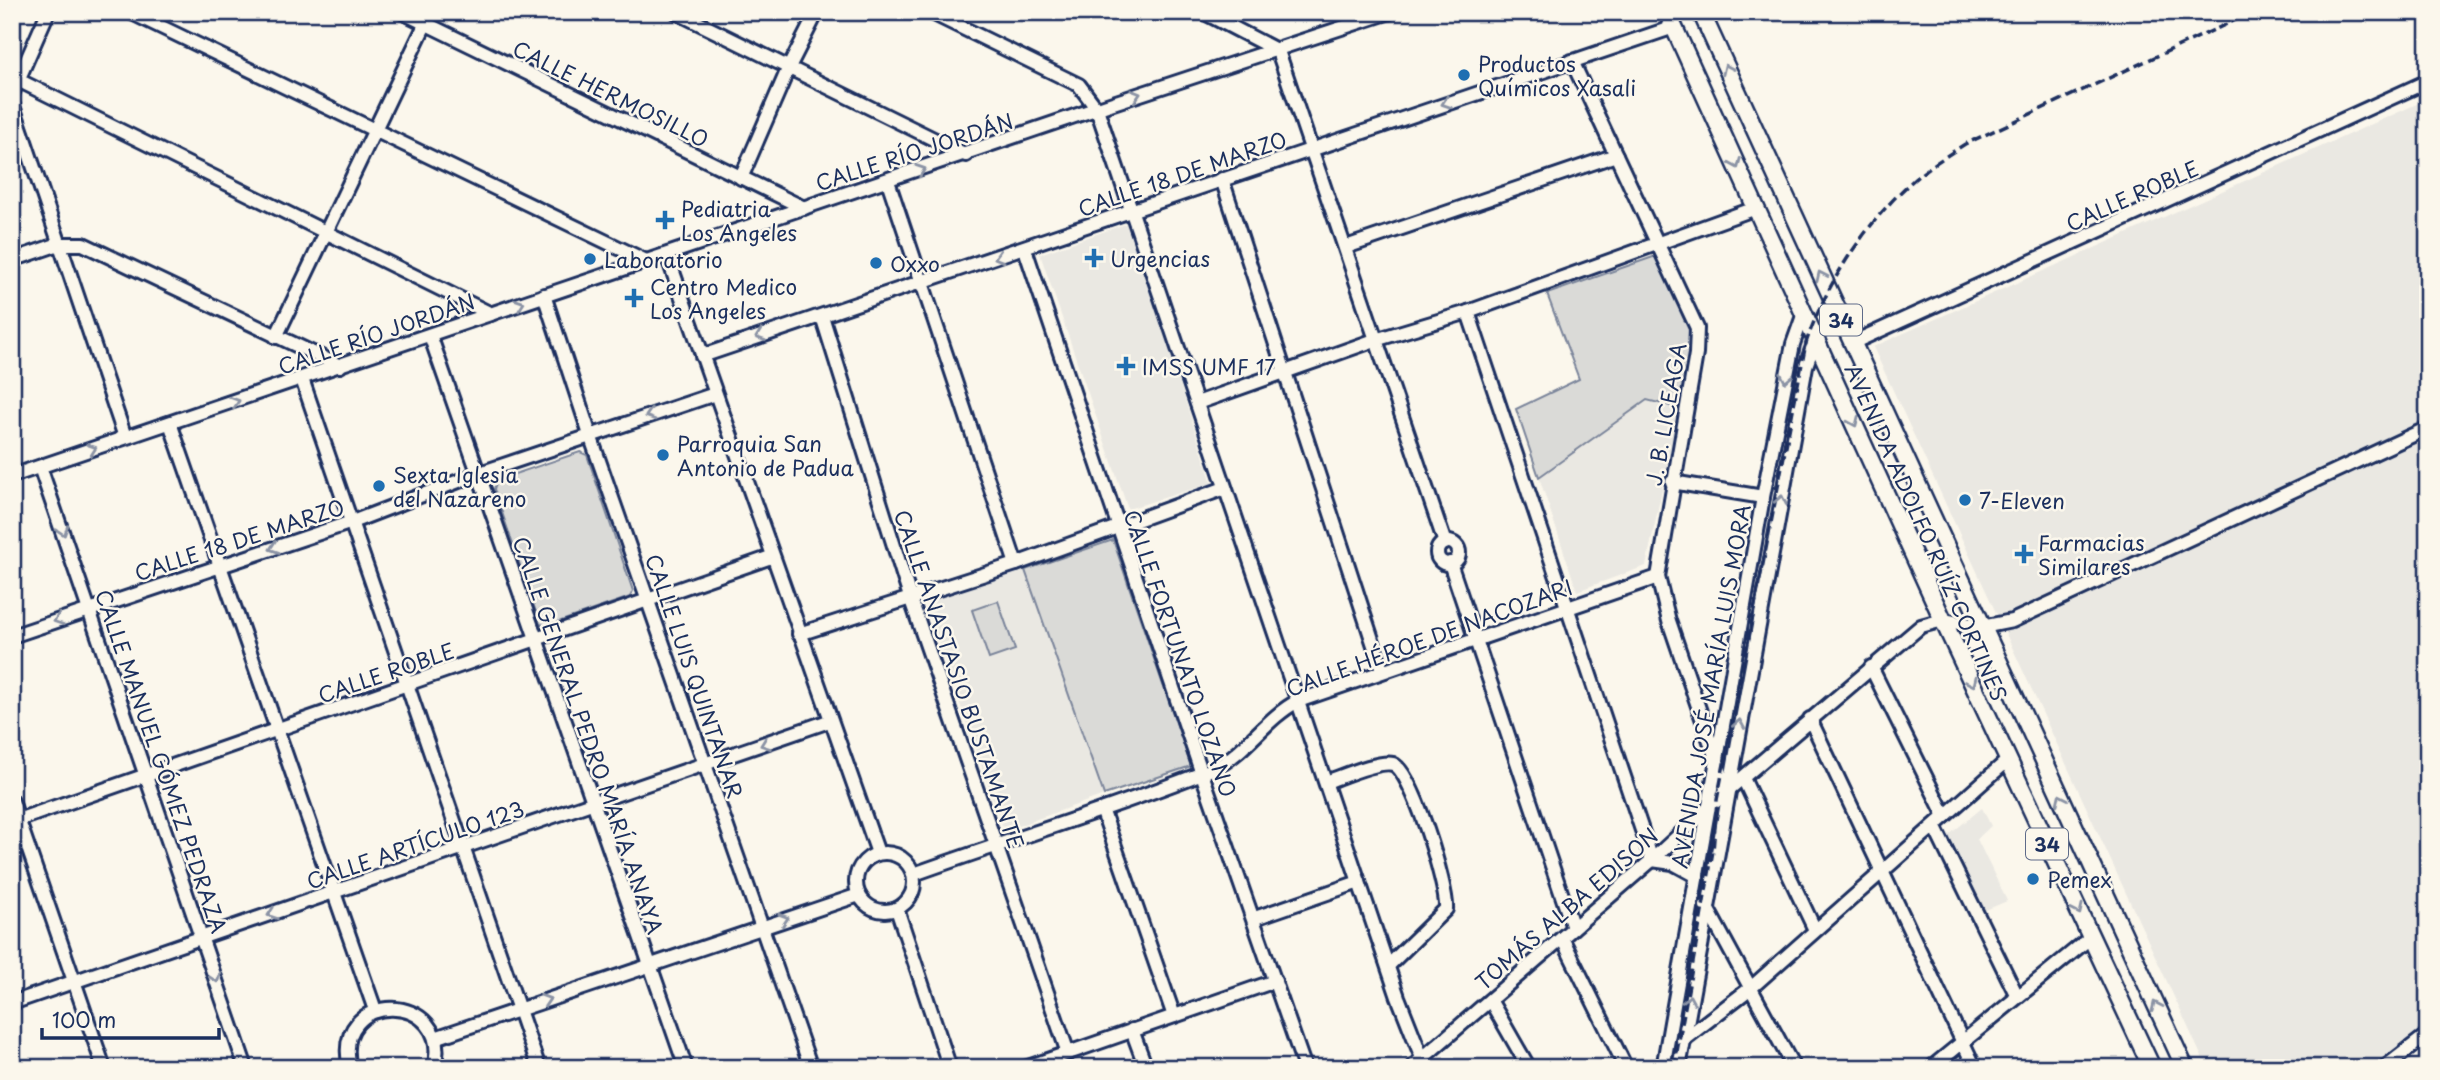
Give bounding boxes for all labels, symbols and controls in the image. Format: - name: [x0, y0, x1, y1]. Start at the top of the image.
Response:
- street label: CALLE HERMOSILLO: [508, 32, 714, 154]
- place label: Productos Químicos Xasali: [1478, 47, 1636, 103]
- one-way arrow: [1721, 64, 1735, 76]
- marker: Productos Químicos Xasali: [1456, 67, 1472, 83]
- one-way arrow: [1129, 89, 1142, 103]
- one-way arrow: [1441, 95, 1453, 109]
- street label: CALLE RÍO JORDÁN: [811, 104, 1017, 198]
- street label: CALLE 18 DE MARZO: [1073, 122, 1291, 224]
- street label: CALLE ROBLE: [2060, 151, 2204, 239]
- one-way arrow: [1728, 156, 1742, 169]
- one-way arrow: [915, 164, 927, 178]
- place label: Pediatria Los Angeles: [681, 192, 797, 248]
- marker: Pediatria Los Angeles: [655, 210, 675, 230]
- place label: Urgencias: [1110, 242, 1210, 274]
- place label: Laboratorio: [604, 243, 723, 275]
- place label: Oxxo: [890, 247, 940, 279]
- one-way arrow: [994, 248, 1006, 263]
- marker: Urgencias: [1084, 248, 1104, 268]
- marker: Laboratorio: [582, 251, 598, 267]
- marker: Oxxo: [868, 255, 884, 271]
- place label: Centro Medico Los Angeles: [650, 270, 797, 326]
- one-way arrow: [1815, 271, 1829, 283]
- street label: CALLE RÍO JORDÁN: [273, 284, 479, 382]
- marker: Centro Medico Los Angeles: [624, 288, 644, 308]
- one-way arrow: [513, 298, 525, 312]
- road number: 34: [1820, 304, 1862, 336]
- one-way arrow: [755, 328, 767, 342]
- street label: J. B. LICEAGA: [1637, 340, 1693, 488]
- place label: IMSS UMF 17: [1142, 350, 1276, 382]
- marker: IMSS UMF 17: [1116, 356, 1136, 376]
- street label: AVENIDA ADOLFO RUÍZ CORTINES: [1838, 358, 2016, 706]
- one-way arrow: [1779, 373, 1794, 384]
- one-way arrow: [229, 395, 241, 410]
- one-way arrow: [644, 407, 657, 421]
- one-way arrow: [1846, 415, 1860, 427]
- place label: Parroquia San Antonio de Padua: [677, 427, 854, 483]
- one-way arrow: [85, 443, 97, 457]
- marker: Parroquia San Antonio de Padua: [655, 447, 671, 463]
- place label: Sexta Iglesia del Nazareno: [393, 458, 526, 514]
- marker: Sexta Iglesia del Nazareno: [371, 478, 387, 494]
- place label: 7-Eleven: [1979, 484, 2065, 516]
- street label: CALLE 18 DE MARZO: [130, 490, 348, 588]
- marker: 7-Eleven: [1957, 492, 1973, 508]
- one-way arrow: [1773, 494, 1788, 506]
- street label: AVENIDA JOSÉ MARÍA LUIS MORA: [1662, 501, 1758, 871]
- street label: CALLE ANASTASIO BUSTAMANTE: [887, 505, 1033, 853]
- street label: CALLE FORTUNATO LOZANO: [1117, 505, 1245, 801]
- one-way arrow: [55, 525, 69, 537]
- place label: Farmacias Similares: [2038, 526, 2145, 582]
- street label: CALLE GENERAL PEDRO MARÍA ANAYA: [506, 532, 672, 938]
- one-way arrow: [268, 540, 280, 554]
- marker: Farmacias Similares: [2016, 546, 2032, 562]
- street label: CALLE LUIS QUINTANAR: [638, 549, 752, 803]
- street label: CALLE HÉROE DE NACOZARI: [1281, 570, 1577, 704]
- street label: CALLE MANUEL GÓMEZ PEDRAZA: [88, 585, 236, 937]
- one-way arrow: [52, 611, 64, 625]
- street label: CALLE ROBLE: [313, 634, 459, 710]
- one-way arrow: [1963, 674, 1977, 687]
- one-way arrow: [1731, 718, 1746, 730]
- one-way arrow: [759, 736, 771, 750]
- street label: CALLE ARTÍCULO 123: [302, 792, 528, 896]
- one-way arrow: [2055, 794, 2069, 806]
- street label: TOMÁS ALBA EDISON: [1467, 819, 1665, 997]
- road number: 34: [2026, 828, 2068, 860]
- place label: Pemex: [2047, 863, 2112, 895]
- marker: Pemex: [2025, 871, 2041, 887]
- one-way arrow: [2070, 903, 2084, 915]
- one-way arrow: [266, 905, 278, 920]
- one-way arrow: [778, 913, 790, 927]
- one-way arrow: [208, 972, 222, 984]
- one-way arrow: [539, 994, 551, 1008]
- one-way arrow: [1681, 994, 1696, 1006]
- scale bar: [42, 996, 219, 1040]
- one-way arrow: [2150, 1001, 2164, 1013]
- text: 100 m: [52, 1003, 116, 1035]

